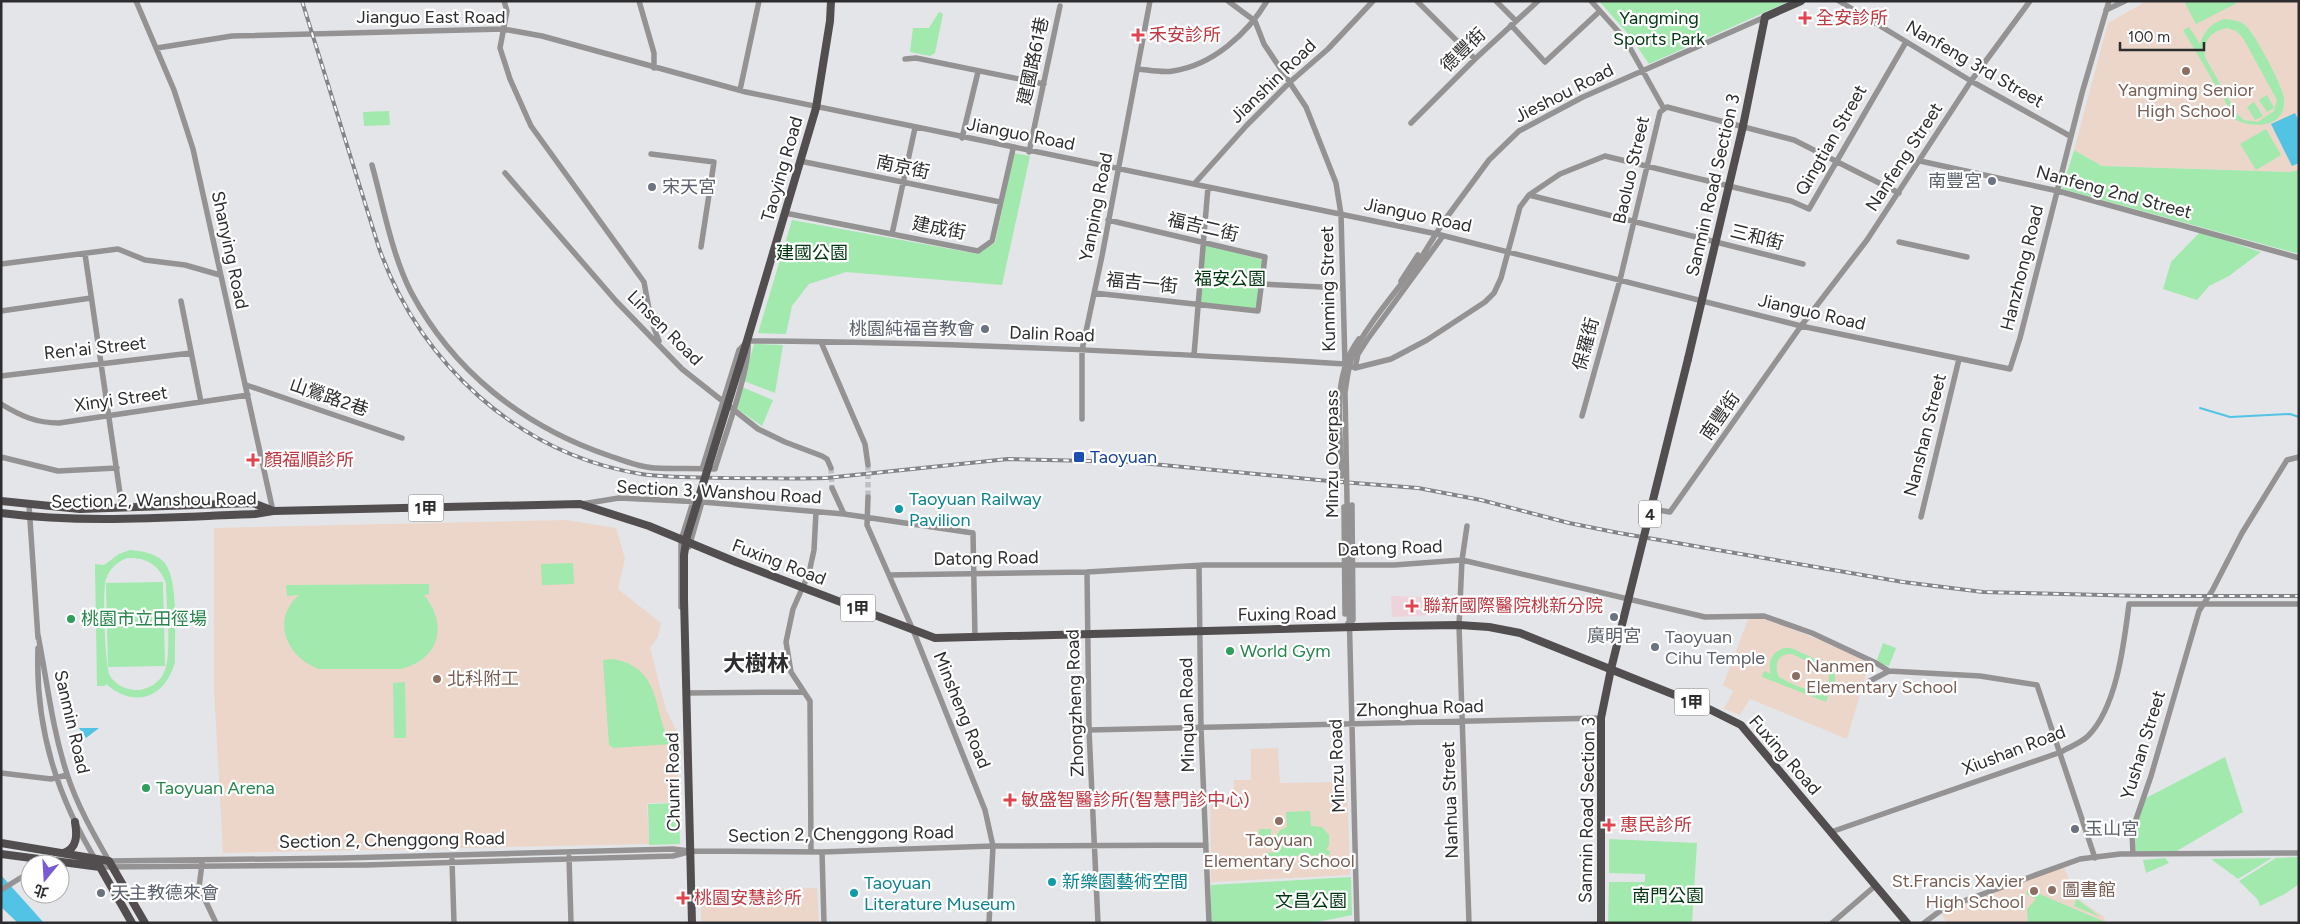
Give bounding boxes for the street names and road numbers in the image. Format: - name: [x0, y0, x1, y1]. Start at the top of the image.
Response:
- street label: Jianguo East Road: [356, 6, 506, 28]
- street label: 建國路61巷: [1013, 15, 1053, 107]
- street label: Nanfeng 3rd Street: [1902, 15, 2048, 113]
- street label: 德豐街: [1436, 23, 1490, 77]
- street label: Jianshin Road: [1225, 34, 1321, 128]
- street label: Jieshou Road: [1511, 59, 1617, 127]
- street label: Qingtian Street: [1791, 81, 1872, 199]
- street label: Sanmin Road Section 3: [1681, 92, 1745, 278]
- street label: Nanfeng Street: [1861, 98, 1947, 215]
- street label: Jianguo Road: [965, 113, 1077, 155]
- street label: Taoying Road: [756, 114, 808, 224]
- street label: Baoluo Street: [1608, 114, 1654, 226]
- street label: 南京街: [874, 151, 932, 183]
- street label: Yanping Road: [1075, 151, 1117, 263]
- street label: Nanfeng 2nd Street: [2034, 161, 2194, 223]
- street label: Shanying Road: [207, 189, 253, 311]
- street label: Jianguo Road: [1362, 193, 1474, 237]
- street label: Hanzhong Road: [1996, 203, 2048, 333]
- street label: 福吉二街: [1165, 208, 1241, 246]
- street label: 建成街: [910, 212, 968, 244]
- street label: 三和街: [1728, 220, 1786, 254]
- street label: Kunming Street: [1316, 226, 1340, 352]
- street label: 福吉一街: [1105, 268, 1179, 298]
- street label: Linsen Road: [623, 286, 707, 370]
- street label: Jianguo Road: [1756, 289, 1868, 335]
- street label: 保羅街: [1568, 315, 1604, 373]
- street label: Dalin Road: [1009, 322, 1095, 346]
- street label: Ren'ai Street: [43, 332, 148, 364]
- street label: Nanshan Street: [1899, 371, 1951, 499]
- street label: 山鶯路2巷: [287, 373, 371, 421]
- street label: Xinyi Street: [73, 382, 169, 416]
- street label: 南豐街: [1696, 388, 1744, 444]
- street label: Minzu Overpass: [1321, 390, 1343, 518]
- street label: Section 3, Wanshou Road: [616, 476, 822, 508]
- street label: Section 2, Wanshou Road: [51, 487, 257, 513]
- road number: 1甲: [408, 494, 444, 522]
- road number: 4: [1639, 500, 1661, 528]
- street label: Fuxing Road: [729, 534, 829, 590]
- street label: Datong Road: [1337, 535, 1443, 561]
- street label: Datong Road: [933, 546, 1039, 570]
- road number: 1甲: [840, 594, 876, 622]
- street label: Fuxing Road: [1237, 602, 1337, 626]
- street label: Zhongzheng Road: [1061, 629, 1089, 777]
- street label: Minsheng Road: [929, 648, 995, 772]
- street label: Minquan Road: [1175, 657, 1199, 773]
- street label: Sanmin Road: [49, 668, 95, 776]
- street label: Yushan Street: [2116, 688, 2170, 802]
- road number: 1甲: [1674, 689, 1710, 716]
- street label: Zhonghua Road: [1356, 695, 1484, 721]
- street label: Fuxing Road: [1744, 710, 1826, 800]
- street label: Sanmin Road Section 3: [1574, 717, 1600, 903]
- street label: Minzu Road: [1324, 719, 1350, 813]
- street label: Xiushan Road: [1959, 720, 2069, 780]
- street label: Chunri Road: [661, 732, 685, 832]
- street label: Nanhua Street: [1437, 741, 1463, 859]
- street label: Section 2, Chenggong Road: [728, 821, 954, 847]
- street label: Section 2, Chenggong Road: [279, 827, 505, 853]

